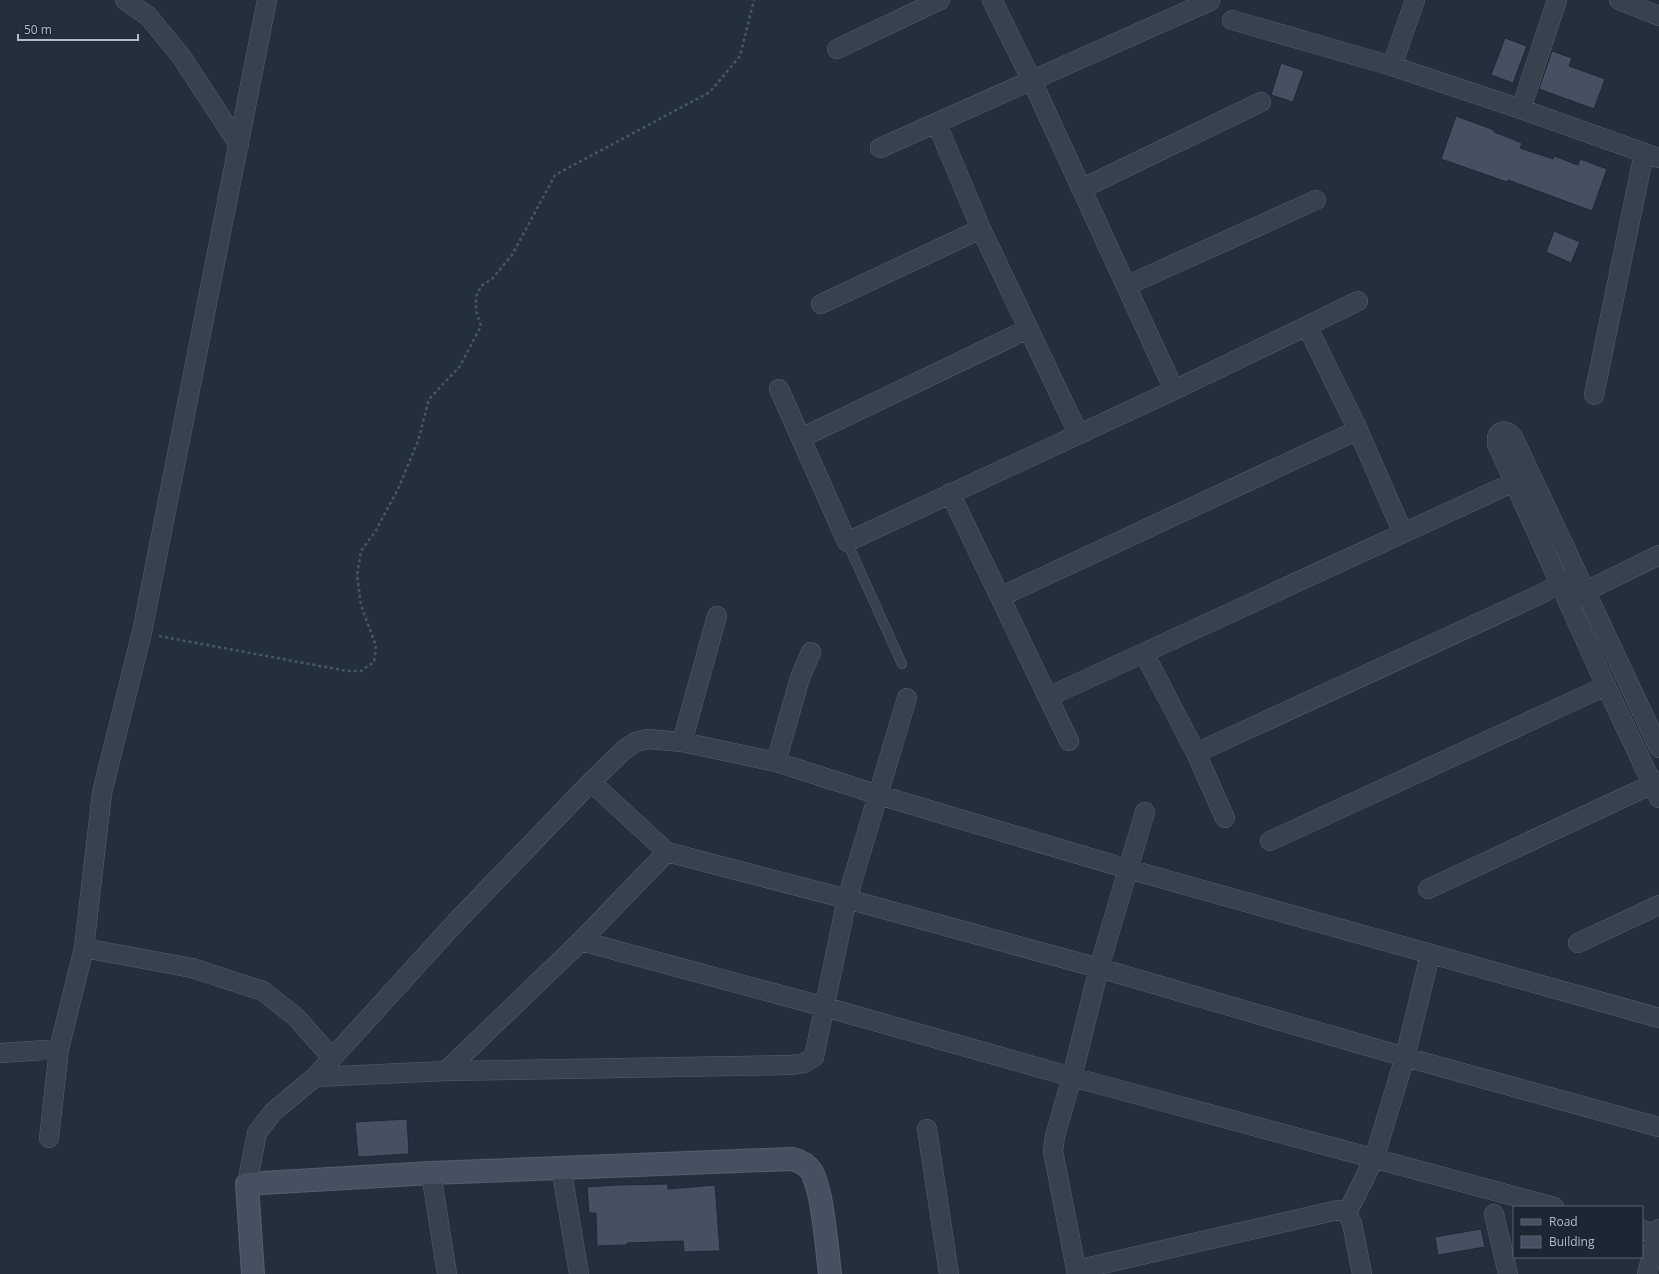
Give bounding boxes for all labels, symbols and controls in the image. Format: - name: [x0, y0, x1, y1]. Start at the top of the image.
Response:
- scale bar: [18, 16, 138, 42]
- text: 50 m: [24, 21, 52, 38]
- legend: [1513, 1206, 1643, 1258]
- text: Road: [1549, 1213, 1578, 1230]
- text: Building: [1549, 1233, 1595, 1250]

